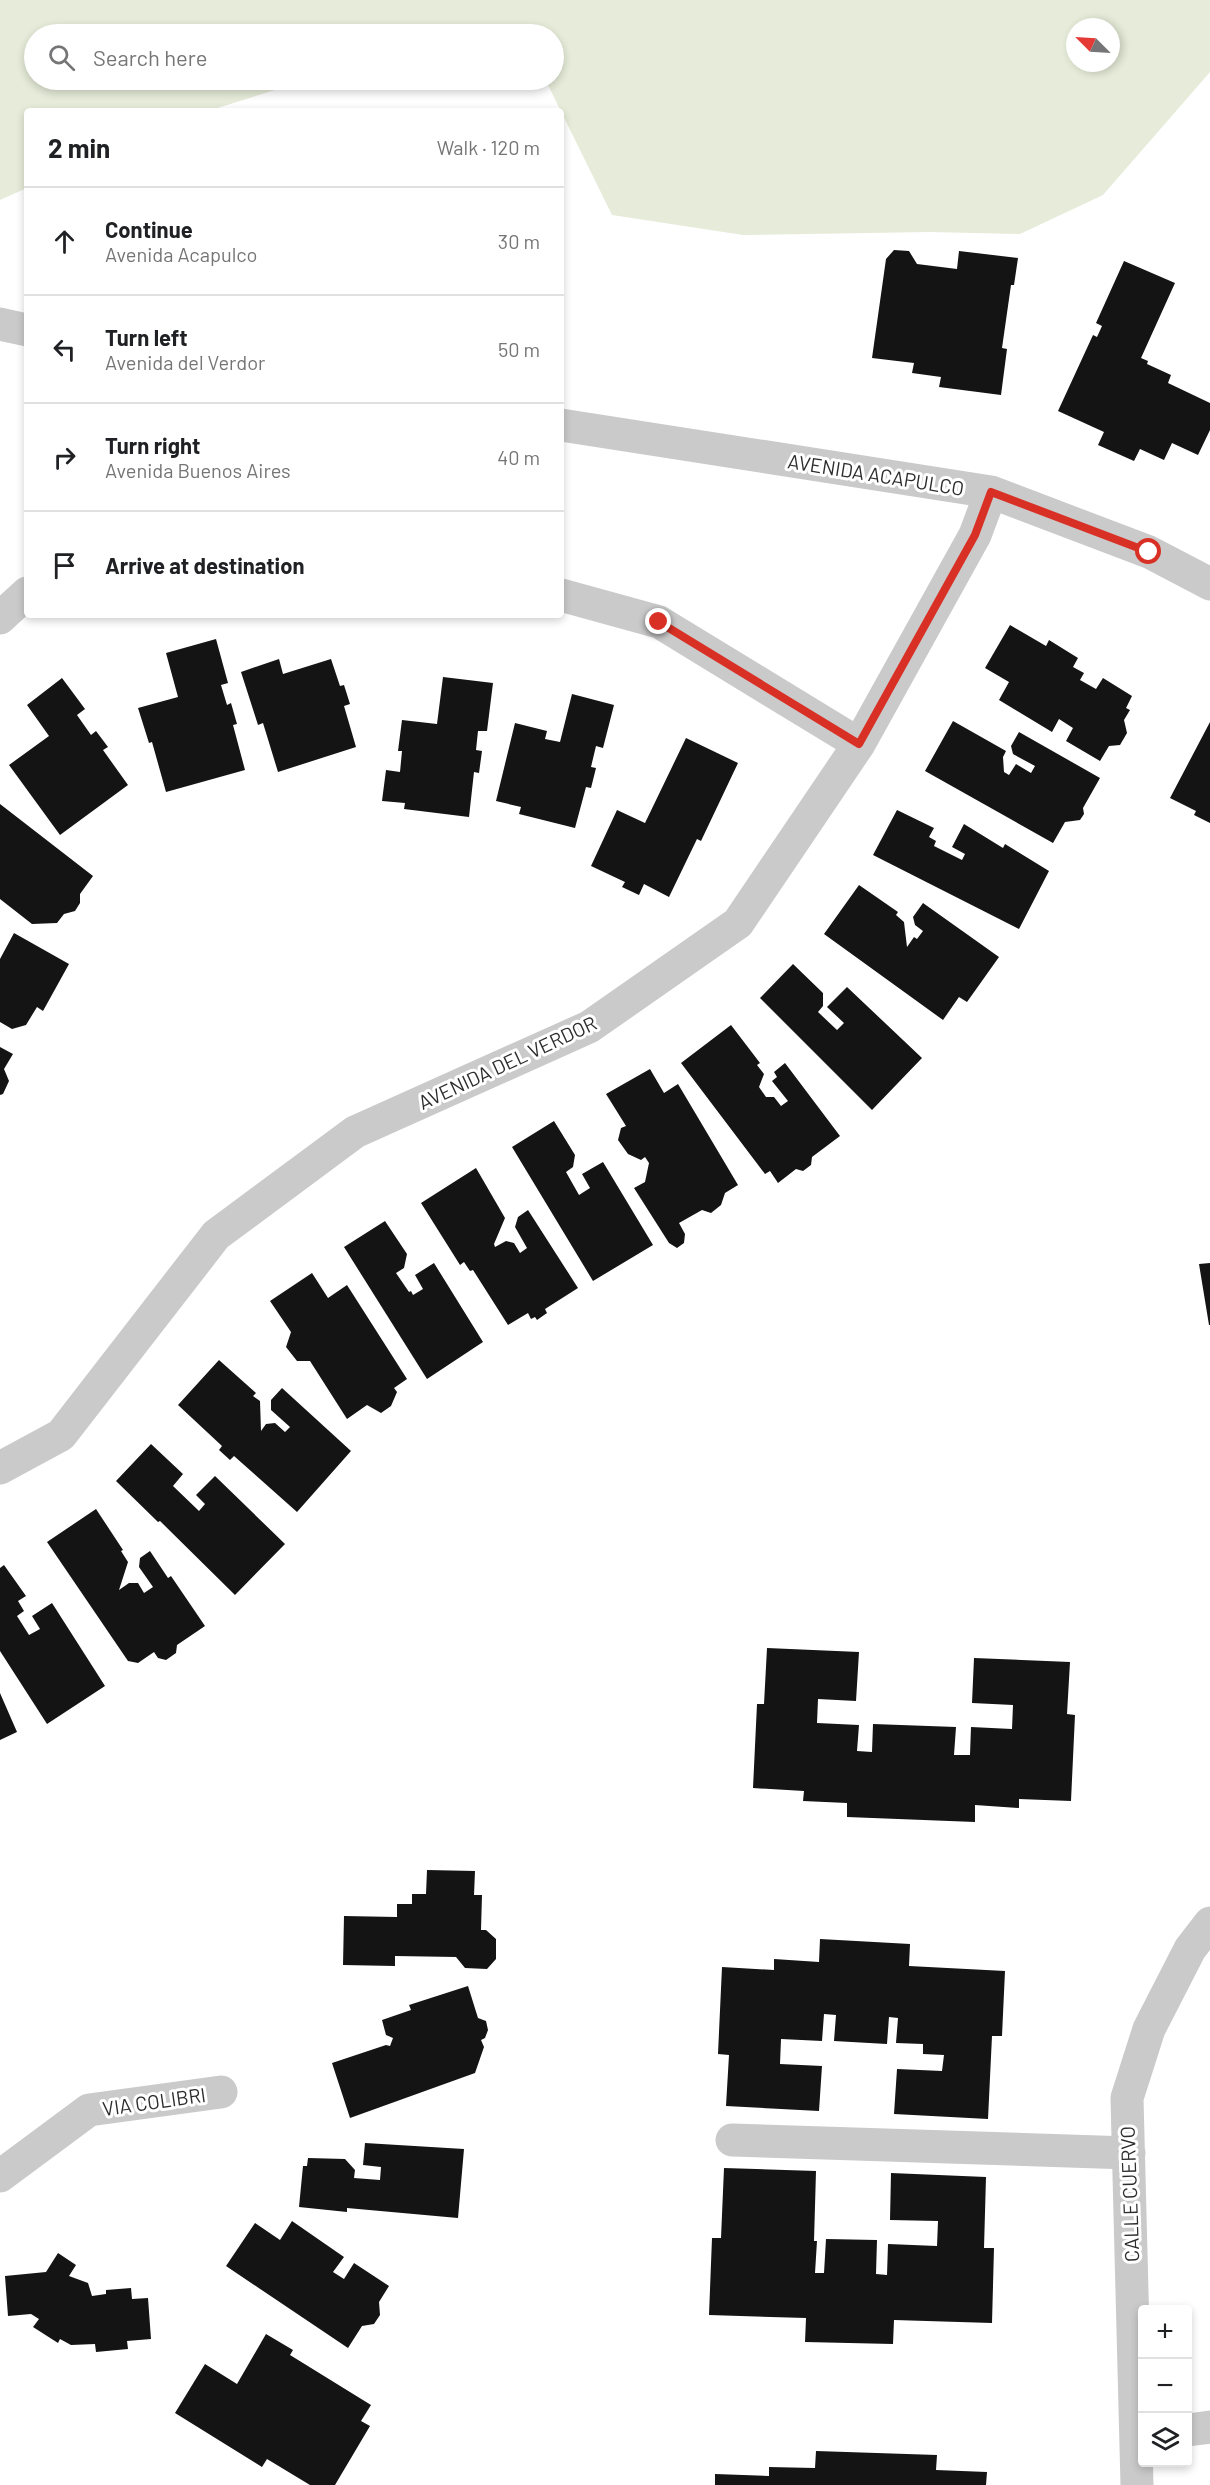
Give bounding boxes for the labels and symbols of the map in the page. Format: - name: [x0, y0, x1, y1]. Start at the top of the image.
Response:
- north arrow: [1066, 18, 1120, 72]
- street label: AVENIDA ACAPULCO: [786, 448, 966, 500]
- route start: [1135, 538, 1161, 564]
- route end: [645, 608, 671, 634]
- street label: AVENIDA DEL VERDOR: [414, 1010, 600, 1114]
- street label: VIA COLIBRI: [101, 2082, 207, 2120]
- street label: CALLE CUERVO: [1115, 2126, 1143, 2262]

